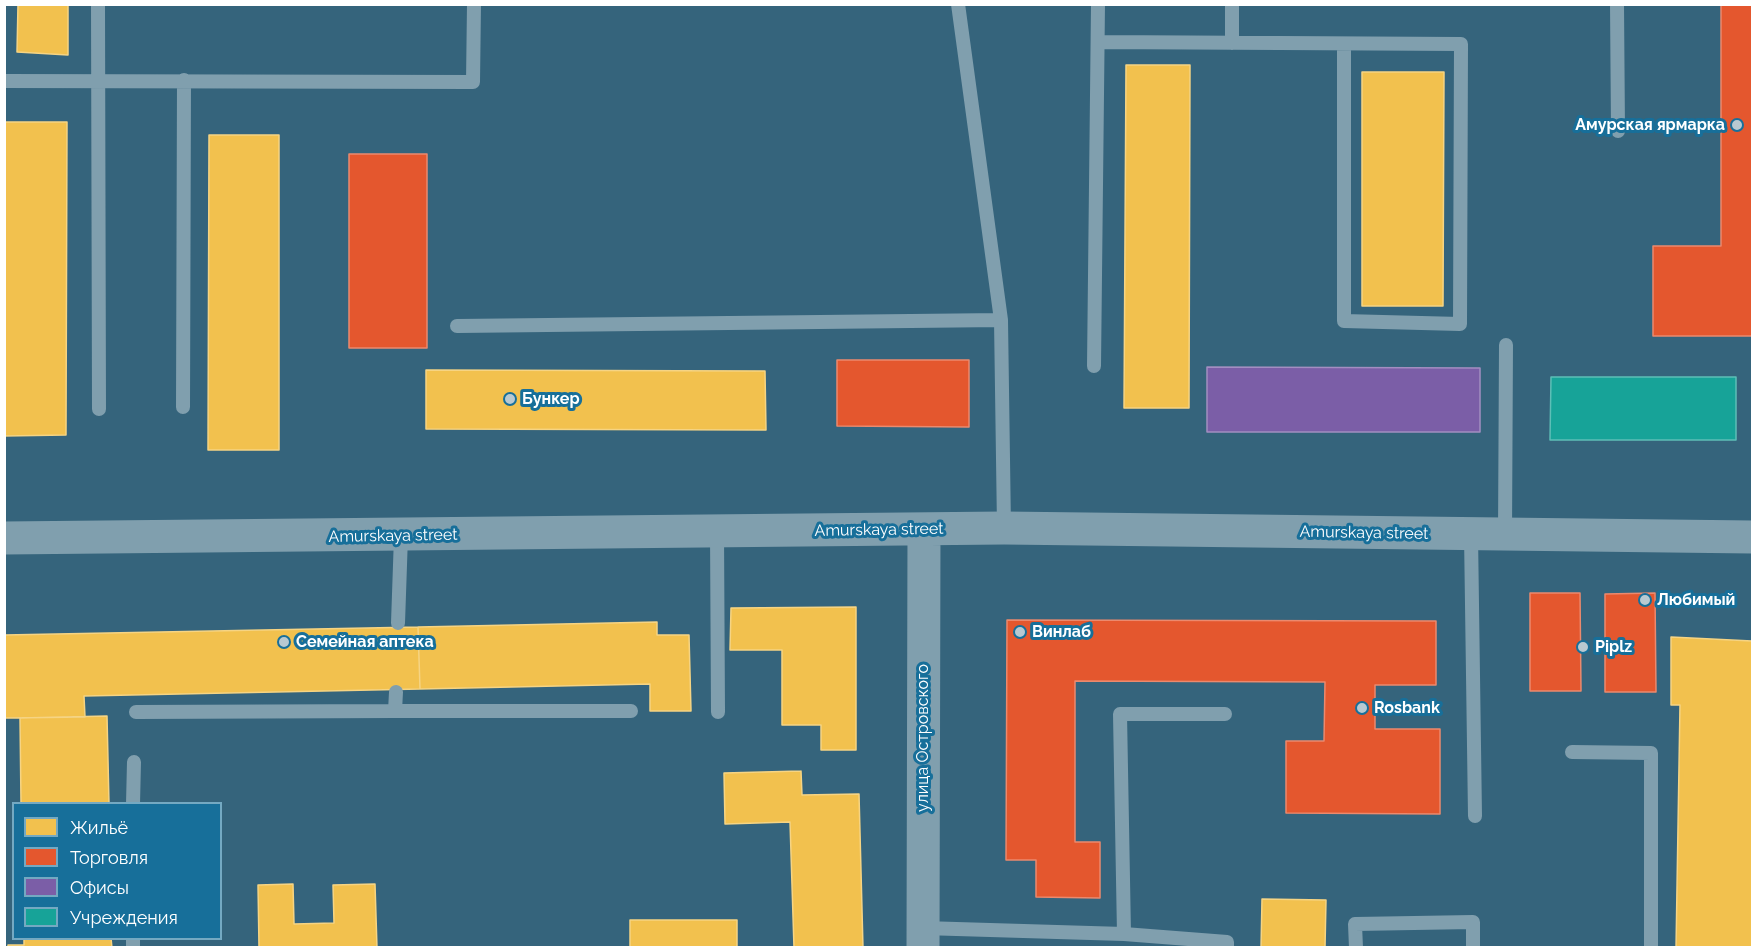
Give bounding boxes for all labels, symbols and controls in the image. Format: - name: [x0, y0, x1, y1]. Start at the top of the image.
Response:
- place label: Амурская ярмарка: [1575, 115, 1725, 135]
- marker: Амурская ярмарка: [1730, 118, 1744, 132]
- place label: Бункер: [522, 389, 580, 409]
- marker: Бункер: [503, 392, 517, 406]
- street label: Amurskaya street: [814, 519, 944, 541]
- street label: Amurskaya street: [1299, 522, 1429, 544]
- street label: Amurskaya street: [328, 525, 458, 547]
- place label: Любимый: [1657, 590, 1735, 610]
- marker: Любимый: [1638, 593, 1652, 607]
- place label: Винлаб: [1032, 622, 1091, 642]
- marker: Винлаб: [1013, 625, 1027, 639]
- place label: Семейная аптека: [296, 632, 434, 652]
- marker: Семейная аптека: [277, 635, 291, 649]
- place label: Piplz: [1595, 637, 1632, 657]
- marker: Piplz: [1576, 640, 1590, 654]
- street label: улица Островского: [913, 664, 933, 812]
- place label: Rosbank: [1374, 698, 1440, 718]
- marker: Rosbank: [1355, 701, 1369, 715]
- legend: [12, 802, 222, 940]
- text: Жильё: [70, 817, 128, 838]
- text: Торговля: [70, 847, 148, 868]
- text: Офисы: [70, 877, 129, 898]
- text: Учреждения: [70, 907, 178, 928]

